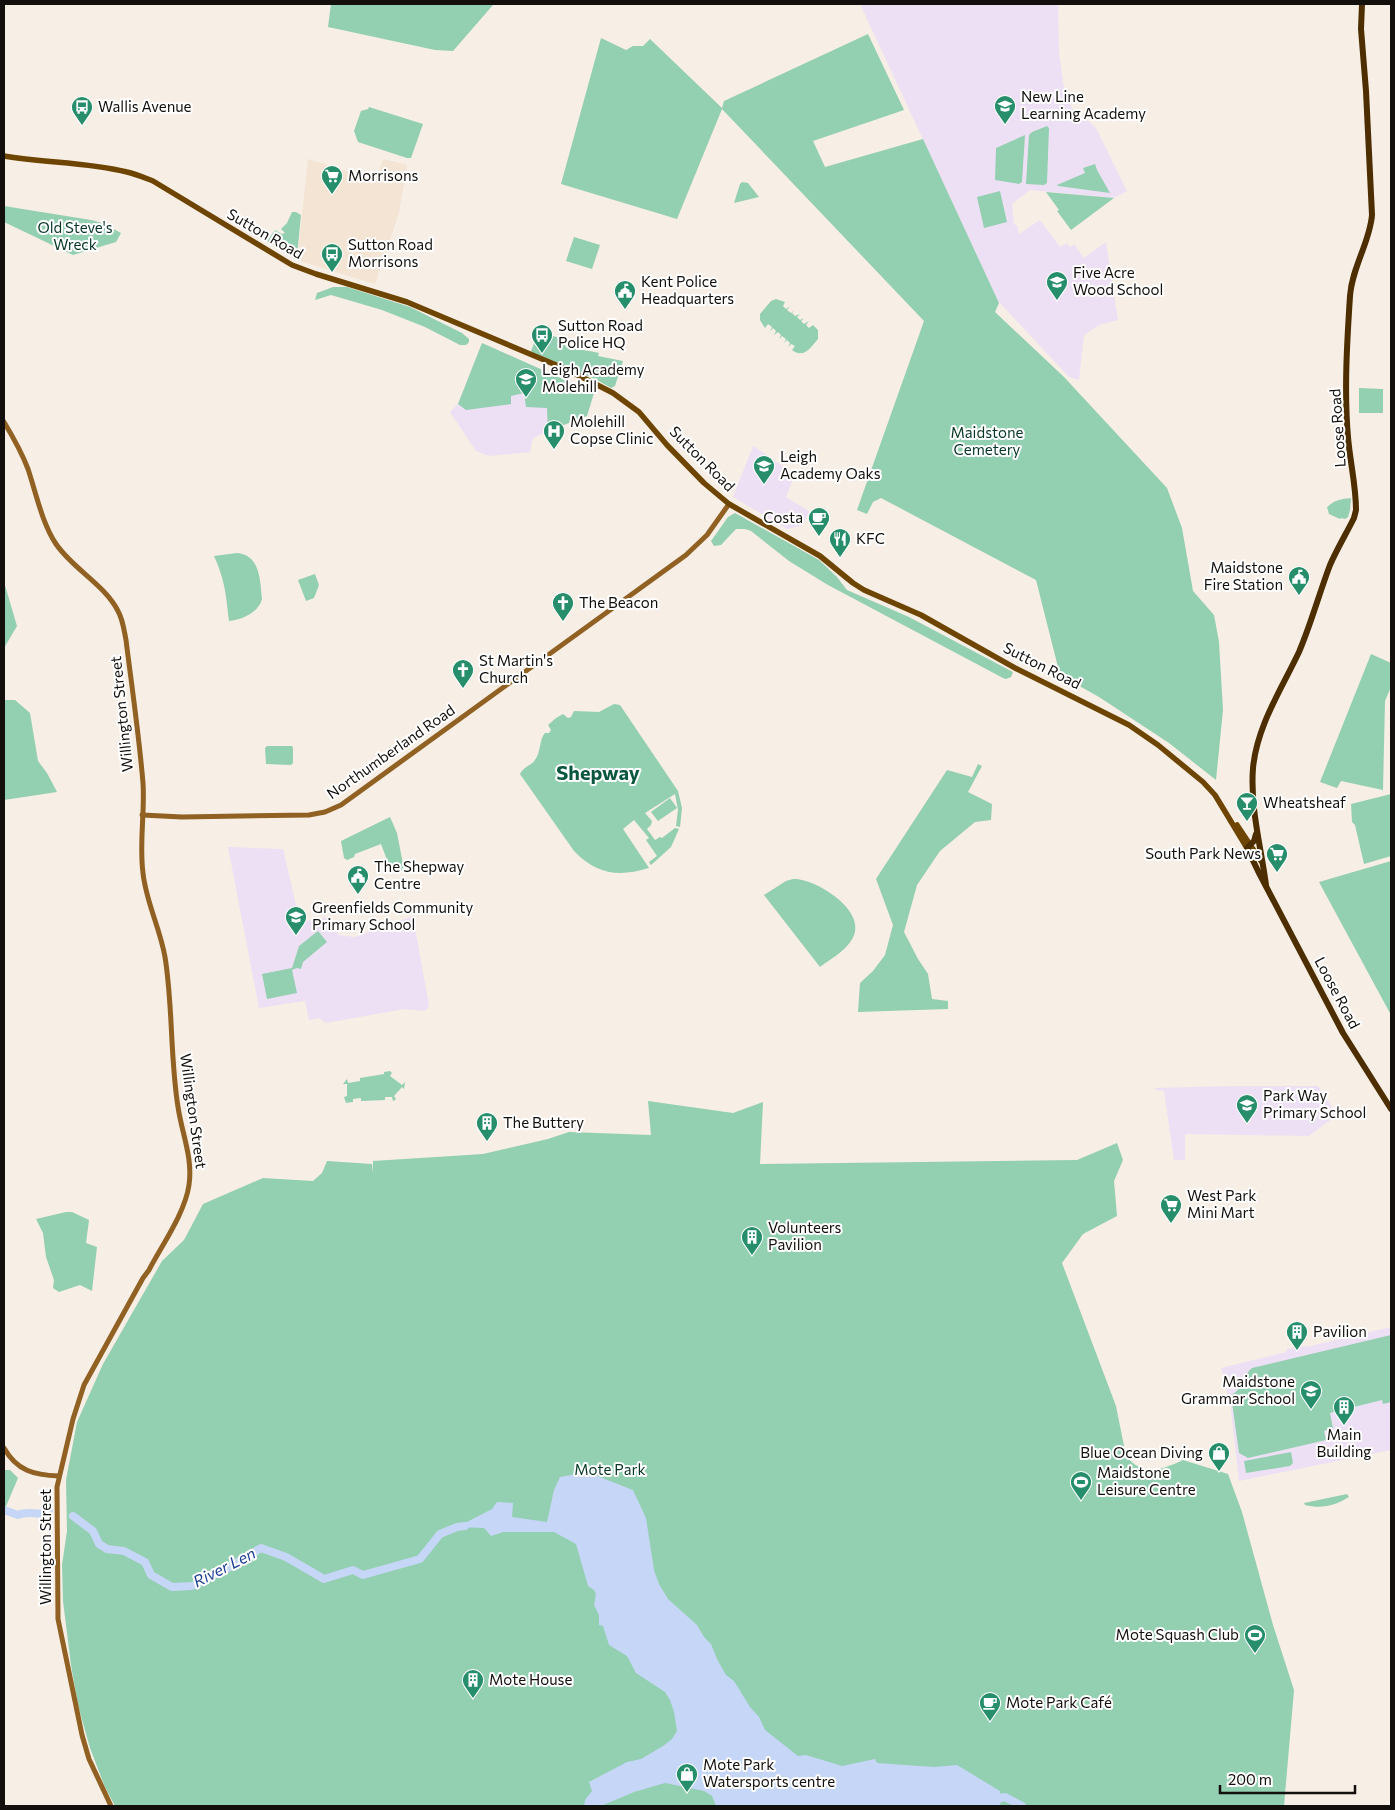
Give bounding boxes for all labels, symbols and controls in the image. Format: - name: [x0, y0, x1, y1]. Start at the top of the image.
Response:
- place label: New Line Learning Academy: [1021, 87, 1146, 122]
- school or university icon: New Line Learning Academy: [993, 94, 1017, 125]
- bus stop icon: Wallis Avenue: [70, 95, 94, 126]
- place label: Wallis Avenue: [98, 97, 192, 115]
- supermarket icon: Morrisons: [320, 164, 344, 195]
- place label: Morrisons: [348, 166, 419, 184]
- street label: Sutton Road: [224, 204, 307, 262]
- park label: Old Steve's Wreck: [37, 218, 113, 253]
- place label: Sutton Road Morrisons: [348, 235, 433, 270]
- bus stop icon: Sutton Road Morrisons: [320, 242, 344, 273]
- place label: Five Acre Wood School: [1073, 263, 1163, 298]
- school or university icon: Five Acre Wood School: [1045, 270, 1069, 301]
- place label: Kent Police Headquarters: [641, 272, 734, 307]
- public building icon: Kent Police Headquarters: [613, 279, 637, 310]
- place label: Sutton Road Police HQ: [558, 316, 643, 351]
- bus stop icon: Sutton Road Police HQ: [530, 323, 554, 354]
- place label: Leigh Academy Molehill: [542, 360, 645, 395]
- school or university icon: Leigh Academy Molehill: [514, 367, 538, 398]
- street label: Loose Road: [1325, 388, 1349, 468]
- place label: Molehill Copse Clinic: [570, 412, 653, 447]
- hospital icon: Molehill Copse Clinic: [542, 419, 566, 450]
- street label: Sutton Road: [666, 422, 739, 495]
- park label: Maidstone Cemetery: [951, 423, 1024, 458]
- place label: Leigh Academy Oaks: [780, 447, 881, 482]
- school or university icon: Leigh Academy Oaks: [752, 454, 776, 485]
- cafe icon: Costa: [807, 506, 831, 537]
- place label: Costa: [763, 508, 803, 526]
- restaurant icon: KFC: [828, 527, 852, 558]
- place label: KFC: [856, 529, 885, 547]
- place label: Maidstone Fire Station: [1204, 558, 1283, 593]
- public building icon: Maidstone Fire Station: [1287, 565, 1311, 596]
- church icon: The Beacon: [551, 591, 575, 622]
- place label: The Beacon: [579, 593, 658, 611]
- street label: Sutton Road: [1001, 638, 1084, 692]
- place label: St Martin's Church: [479, 651, 553, 686]
- street label: Willington Street: [106, 655, 136, 773]
- church icon: St Martin's Church: [451, 658, 475, 689]
- street label: Northumberland Road: [323, 700, 458, 802]
- district label: Shepway: [556, 760, 640, 784]
- bar icon: Wheatsheaf: [1235, 791, 1259, 822]
- place label: Wheatsheaf: [1263, 793, 1346, 811]
- supermarket icon: South Park News: [1265, 842, 1289, 873]
- place label: South Park News: [1145, 844, 1261, 862]
- place label: The Shepway Centre: [374, 857, 465, 892]
- public building icon: The Shepway Centre: [346, 864, 370, 895]
- place label: Greenfields Community Primary School: [312, 898, 473, 933]
- school or university icon: Greenfields Community Primary School: [284, 905, 308, 936]
- street label: Loose Road: [1311, 953, 1364, 1032]
- street label: Willington Street: [177, 1052, 211, 1170]
- place label: Park Way Primary School: [1263, 1086, 1366, 1121]
- school or university icon: Park Way Primary School: [1235, 1093, 1259, 1124]
- building icon: The Buttery: [475, 1111, 499, 1142]
- place label: The Buttery: [503, 1113, 584, 1131]
- place label: West Park Mini Mart: [1187, 1186, 1256, 1221]
- supermarket icon: West Park Mini Mart: [1159, 1193, 1183, 1224]
- place label: Volunteers Pavilion: [768, 1218, 842, 1253]
- building icon: Volunteers Pavilion: [740, 1225, 764, 1256]
- building icon: Pavilion: [1285, 1320, 1309, 1351]
- place label: Pavilion: [1313, 1322, 1367, 1340]
- place label: Maidstone Grammar School: [1181, 1372, 1295, 1407]
- school or university icon: Maidstone Grammar School: [1299, 1379, 1323, 1410]
- building icon: Main Building: [1332, 1395, 1356, 1426]
- place label: Main Building: [1317, 1425, 1371, 1460]
- shop icon: Blue Ocean Diving: [1207, 1441, 1231, 1472]
- place label: Blue Ocean Diving: [1080, 1443, 1203, 1461]
- park label: Mote Park: [574, 1460, 646, 1478]
- place label: Maidstone Leisure Centre: [1097, 1463, 1196, 1498]
- sports icon: Maidstone Leisure Centre: [1069, 1470, 1093, 1501]
- street label: Willington Street: [36, 1489, 54, 1605]
- water label: River Len: [189, 1543, 258, 1590]
- sports icon: Mote Squash Club: [1243, 1623, 1267, 1654]
- place label: Mote Squash Club: [1116, 1625, 1239, 1643]
- building icon: Mote House: [461, 1668, 485, 1699]
- place label: Mote House: [489, 1670, 572, 1688]
- cafe icon: Mote Park Café: [978, 1691, 1002, 1722]
- place label: Mote Park Café: [1006, 1693, 1112, 1711]
- place label: Mote Park Watersports centre: [703, 1755, 835, 1790]
- shop icon: Mote Park Watersports centre: [675, 1762, 699, 1793]
- scale bar: [1220, 1762, 1355, 1794]
- text: 200 m: [1228, 1770, 1272, 1788]

